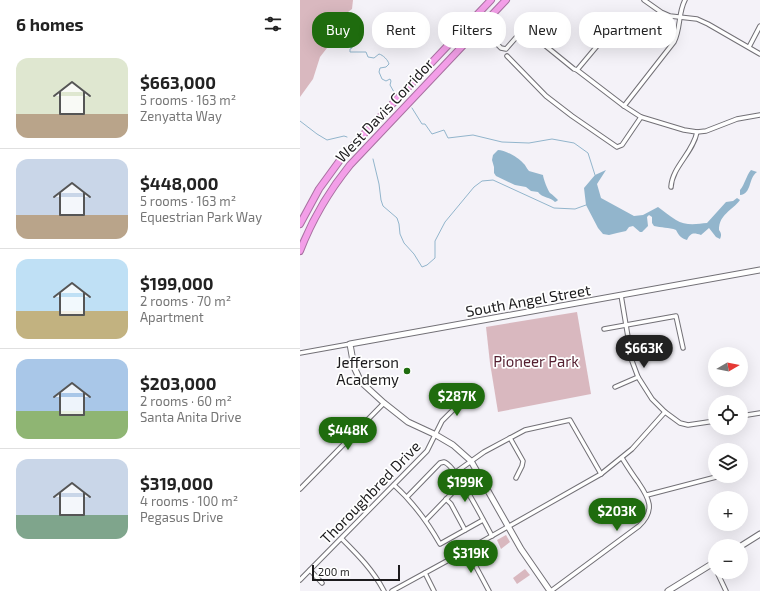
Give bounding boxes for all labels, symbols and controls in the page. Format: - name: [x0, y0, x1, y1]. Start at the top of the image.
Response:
- chip: Buy: [312, 12, 364, 48]
- chip: Rent: [372, 12, 430, 48]
- chip: Filters: [438, 12, 506, 48]
- chip: New: [514, 12, 571, 48]
- chip: Apartment: [579, 12, 676, 48]
- icon: filters: [262, 13, 284, 35]
- text: 6 homes: [16, 14, 84, 34]
- street label: West Davis Corridor: [331, 54, 437, 166]
- text: $663,000: [140, 72, 216, 92]
- icon: home: [48, 74, 96, 122]
- text: 5 rooms · 163 m²: [140, 92, 236, 108]
- text: Zenyatta Way: [140, 108, 222, 124]
- text: $448,000: [140, 173, 218, 193]
- icon: home: [48, 175, 96, 223]
- text: 5 rooms · 163 m²: [140, 193, 236, 209]
- text: Equestrian Park Way: [140, 209, 262, 225]
- text: $199,000: [140, 273, 214, 293]
- icon: home: [48, 275, 96, 323]
- street label: South Angel Street: [464, 280, 592, 320]
- text: 2 rooms · 70 m²: [140, 293, 231, 309]
- text: Apartment: [140, 309, 204, 325]
- pin: $663K: [616, 335, 672, 369]
- text: $663K: [625, 340, 663, 356]
- north arrow: [708, 347, 748, 387]
- map controls: [708, 347, 748, 579]
- park label: Pioneer Park: [493, 352, 579, 370]
- place label: Jefferson Academy: [336, 353, 399, 388]
- marker: Jefferson Academy: [402, 366, 412, 376]
- text: $203,000: [140, 373, 216, 393]
- icon: home: [48, 375, 96, 423]
- pin: $287K: [429, 383, 485, 417]
- text: $287K: [438, 388, 476, 404]
- text: 2 rooms · 60 m²: [140, 393, 232, 409]
- button: locate: [708, 395, 748, 435]
- text: Santa Anita Drive: [140, 409, 241, 425]
- pin: $448K: [320, 417, 376, 451]
- text: $448K: [328, 422, 368, 438]
- street label: Thoroughbred Drive: [316, 437, 424, 547]
- button: layers: [708, 443, 748, 483]
- pin: $199K: [437, 469, 493, 503]
- text: $319,000: [140, 473, 213, 493]
- text: $199K: [447, 474, 483, 490]
- icon: home: [48, 475, 96, 523]
- button: +: [708, 491, 748, 531]
- text: 4 rooms · 100 m²: [140, 493, 238, 509]
- pin: $203K: [589, 498, 645, 532]
- text: $203K: [598, 503, 636, 519]
- text: Pegasus Drive: [140, 509, 223, 525]
- button: −: [708, 539, 748, 579]
- pin: $319K: [443, 540, 499, 574]
- text: $319K: [453, 545, 489, 561]
- scale bar: [312, 563, 400, 582]
- text: 200 m: [318, 565, 350, 578]

